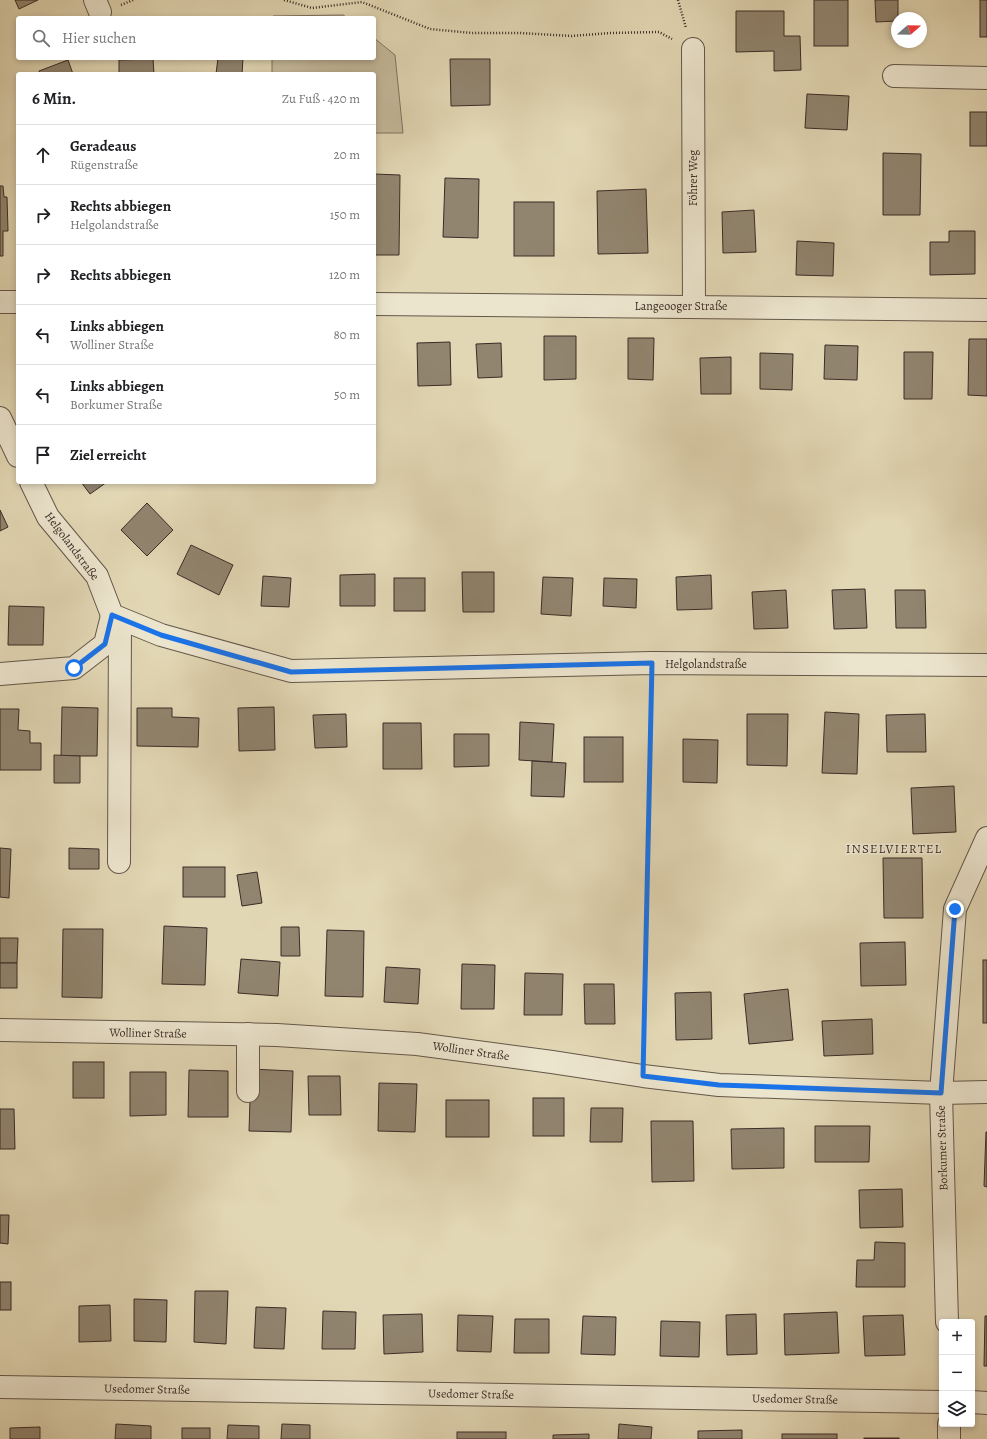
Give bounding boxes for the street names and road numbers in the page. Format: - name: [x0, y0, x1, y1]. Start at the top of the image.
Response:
- street label: Föhrer Weg: [685, 150, 701, 206]
- street label: Langeooger Straße: [635, 298, 727, 314]
- street label: Helgolandstraße: [41, 508, 103, 584]
- street label: Helgolandstraße: [665, 656, 747, 672]
- street label: Wolliner Straße: [108, 1024, 187, 1042]
- street label: Wolliner Straße: [431, 1038, 510, 1064]
- street label: Borkumer Straße: [933, 1105, 951, 1191]
- street label: Usedomer Straße: [104, 1380, 190, 1398]
- street label: Usedomer Straße: [428, 1385, 514, 1403]
- street label: Usedomer Straße: [752, 1390, 838, 1408]

